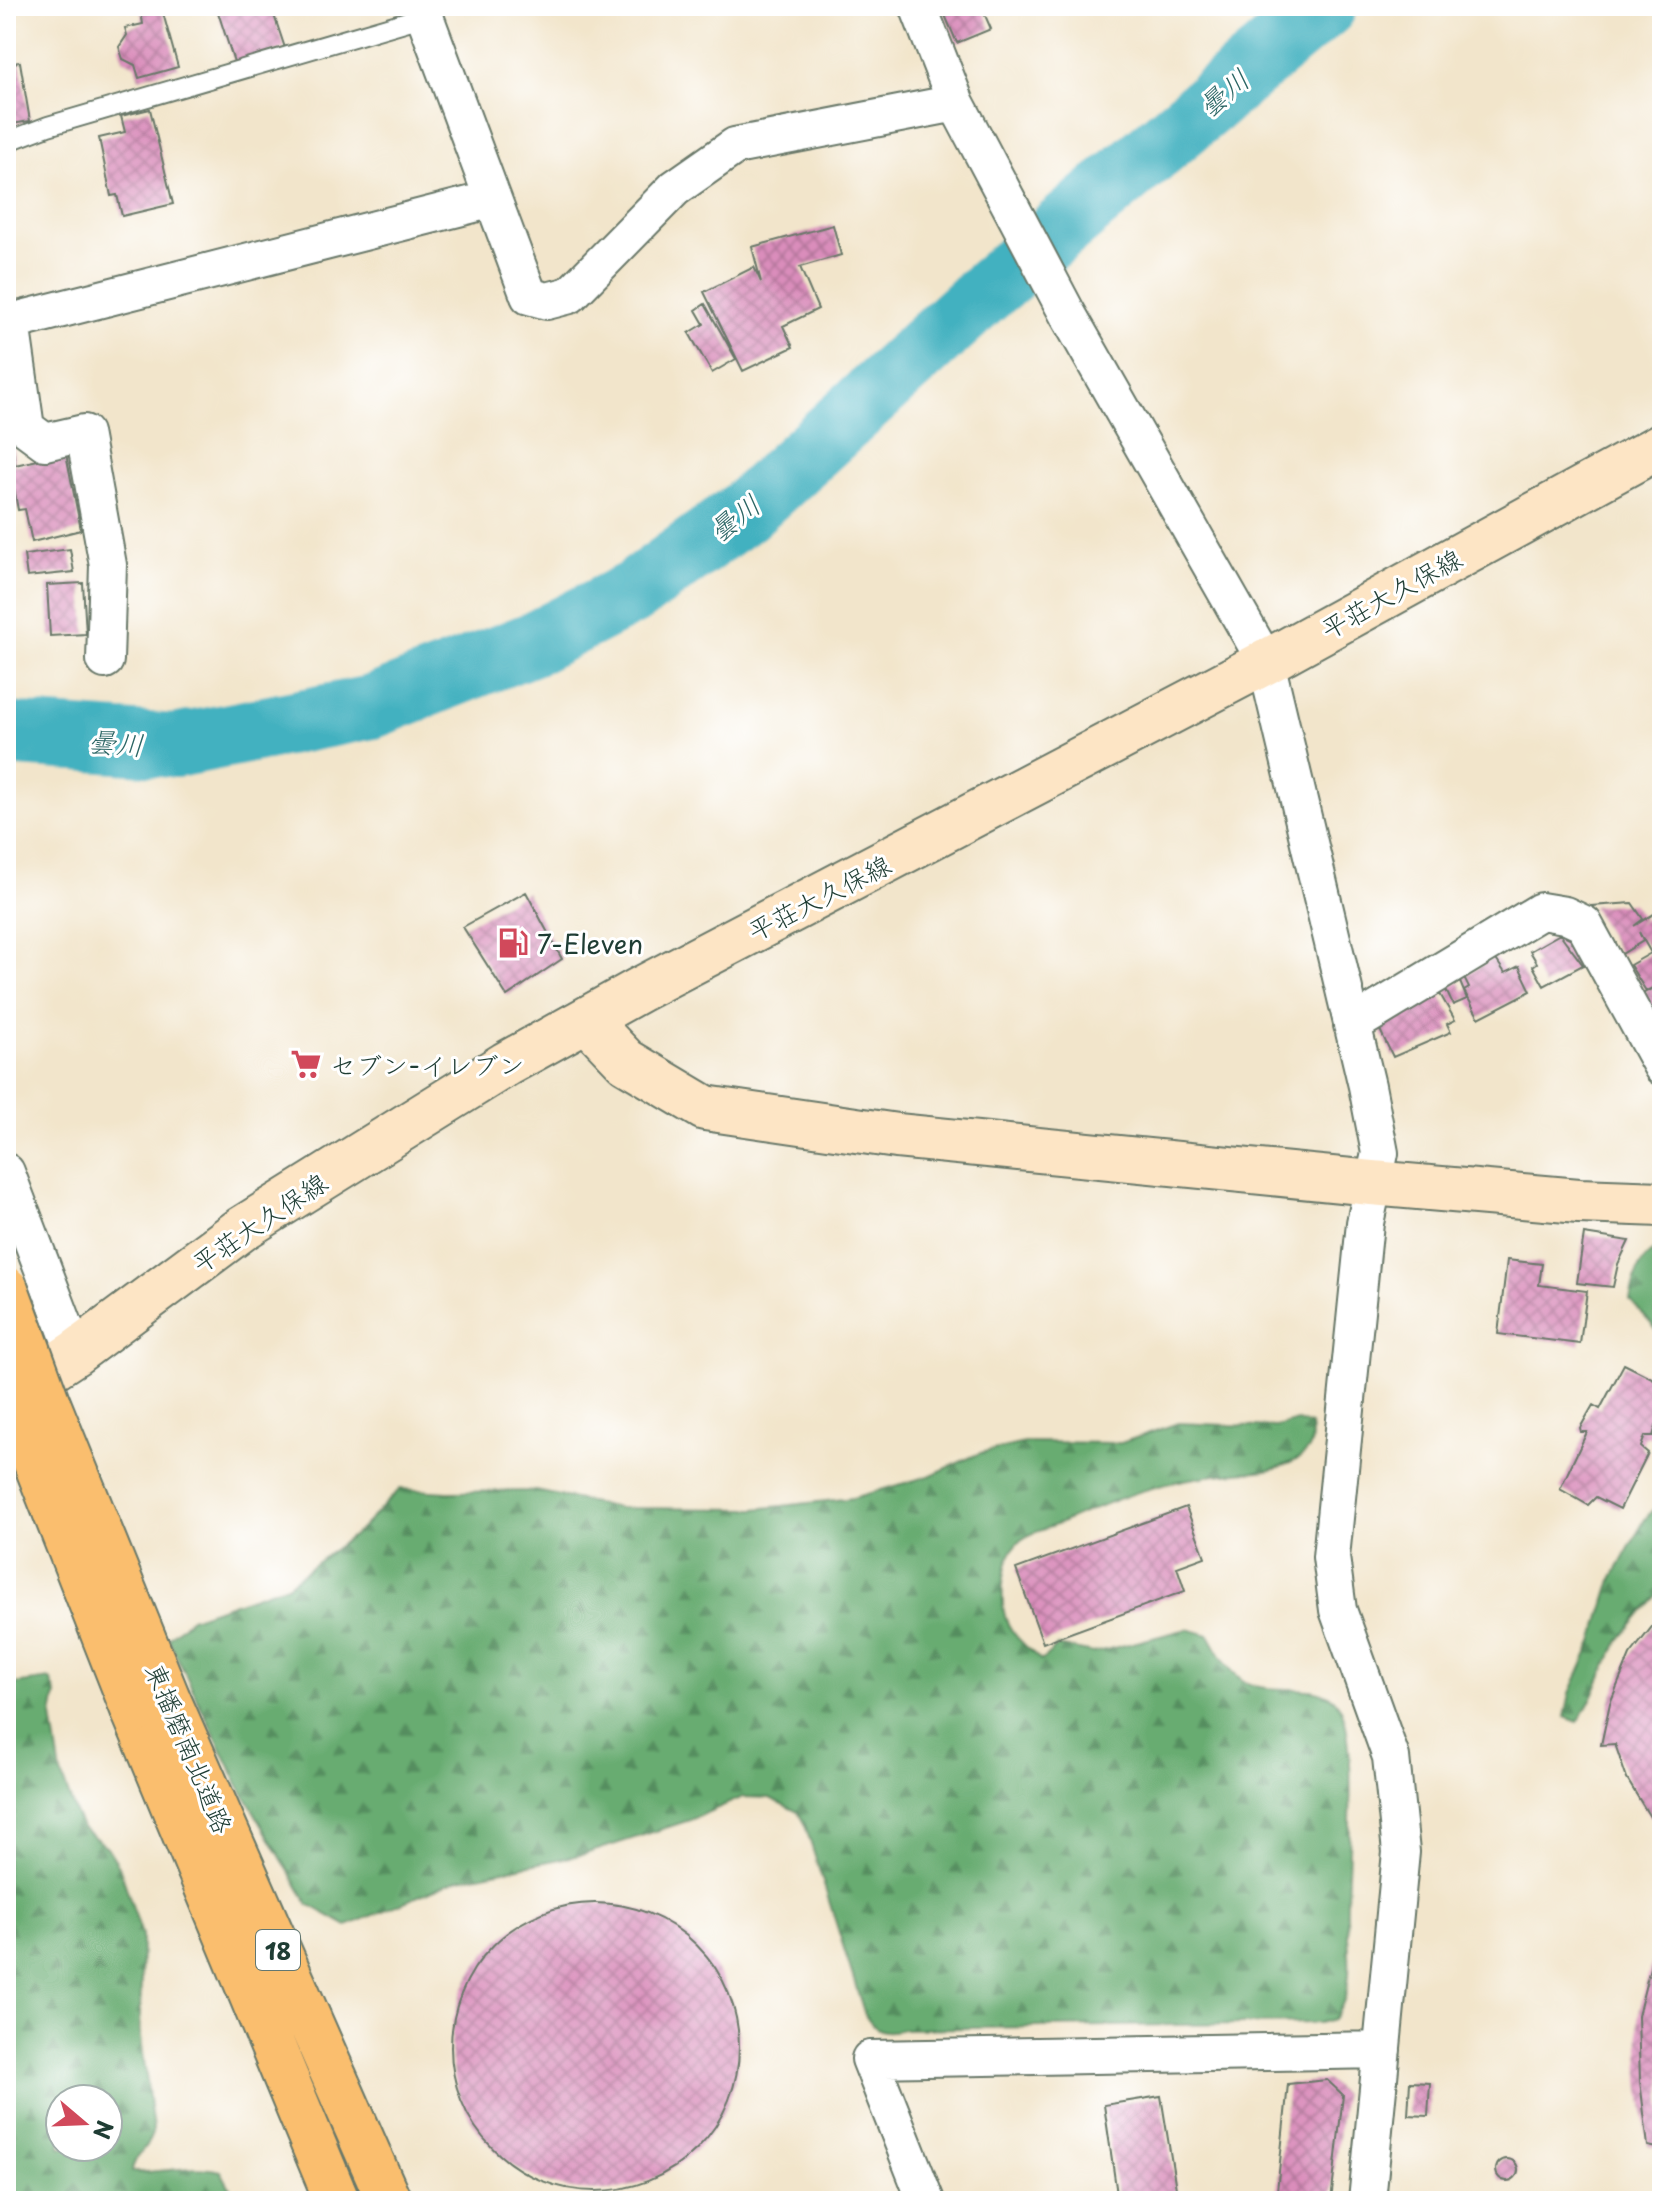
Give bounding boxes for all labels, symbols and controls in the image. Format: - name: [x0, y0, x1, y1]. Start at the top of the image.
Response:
- water label: 曇川: [1188, 58, 1258, 126]
- water label: 曇川: [699, 483, 769, 551]
- street label: 平荘大久保線: [1313, 538, 1469, 648]
- water label: 曇川: [87, 719, 145, 765]
- street label: 平荘大久保線: [741, 844, 897, 950]
- place label: 7-Eleven: [537, 924, 643, 963]
- fuel station icon: 7-Eleven: [496, 926, 530, 960]
- place label: セブン-イレブン: [330, 1045, 525, 1084]
- supermarket icon: セブン-イレブン: [289, 1047, 323, 1081]
- street label: 平荘大久保線: [183, 1162, 335, 1282]
- street label: 東播磨南北道路: [136, 1657, 244, 1839]
- road number: 18: [256, 1930, 300, 1970]
- north arrow: [44, 2083, 124, 2163]
- text: N: [86, 2116, 123, 2144]

